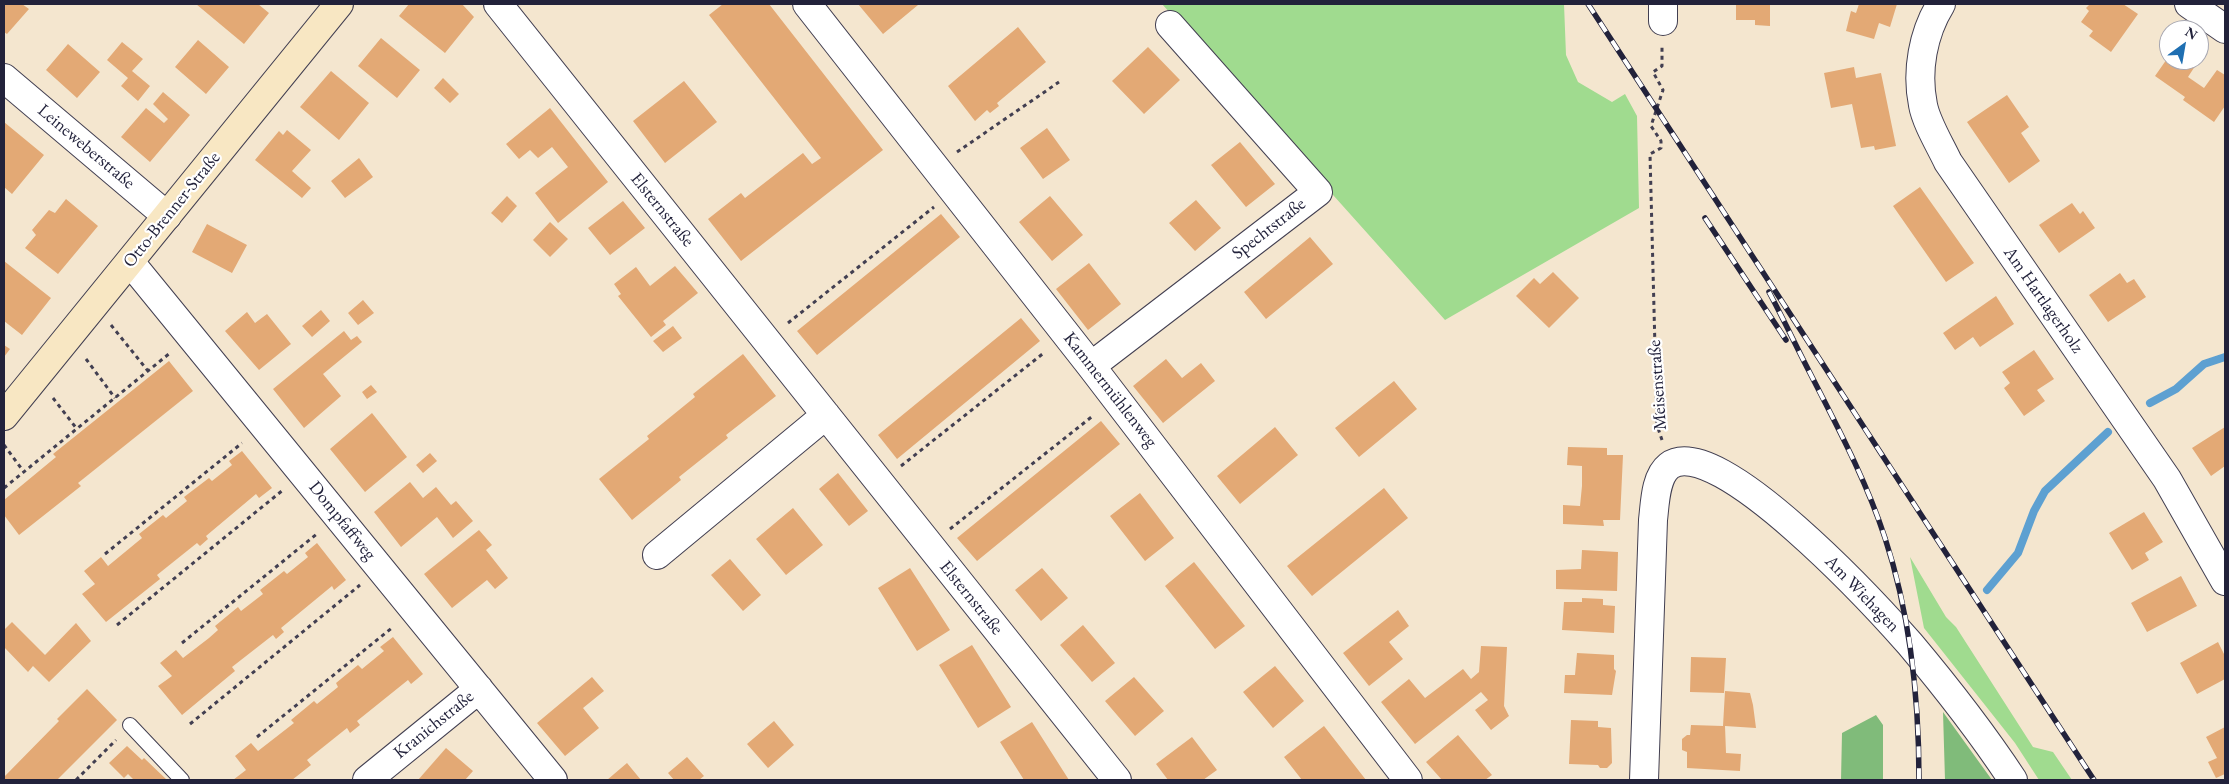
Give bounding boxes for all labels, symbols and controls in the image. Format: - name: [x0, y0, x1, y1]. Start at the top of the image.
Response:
- north arrow: [2159, 20, 2209, 70]
- text: N: [2182, 22, 2201, 44]
- street label: Leineweberstraße: [33, 100, 139, 194]
- street label: Otto-Brenner-Straße: [119, 148, 225, 272]
- street label: Elsternstraße: [626, 169, 698, 251]
- street label: Spechtstraße: [1228, 194, 1310, 264]
- street label: Am Hartlagerholz: [1998, 243, 2088, 357]
- street label: Kammermühlenweg: [1058, 328, 1162, 452]
- street label: Meisenstraße: [1644, 339, 1672, 431]
- street label: Dompfaffweg: [304, 477, 380, 565]
- street label: Am Wiehagen: [1820, 551, 1904, 637]
- street label: Elsternstraße: [935, 557, 1007, 639]
- street label: Kranichstraße: [390, 686, 478, 764]

